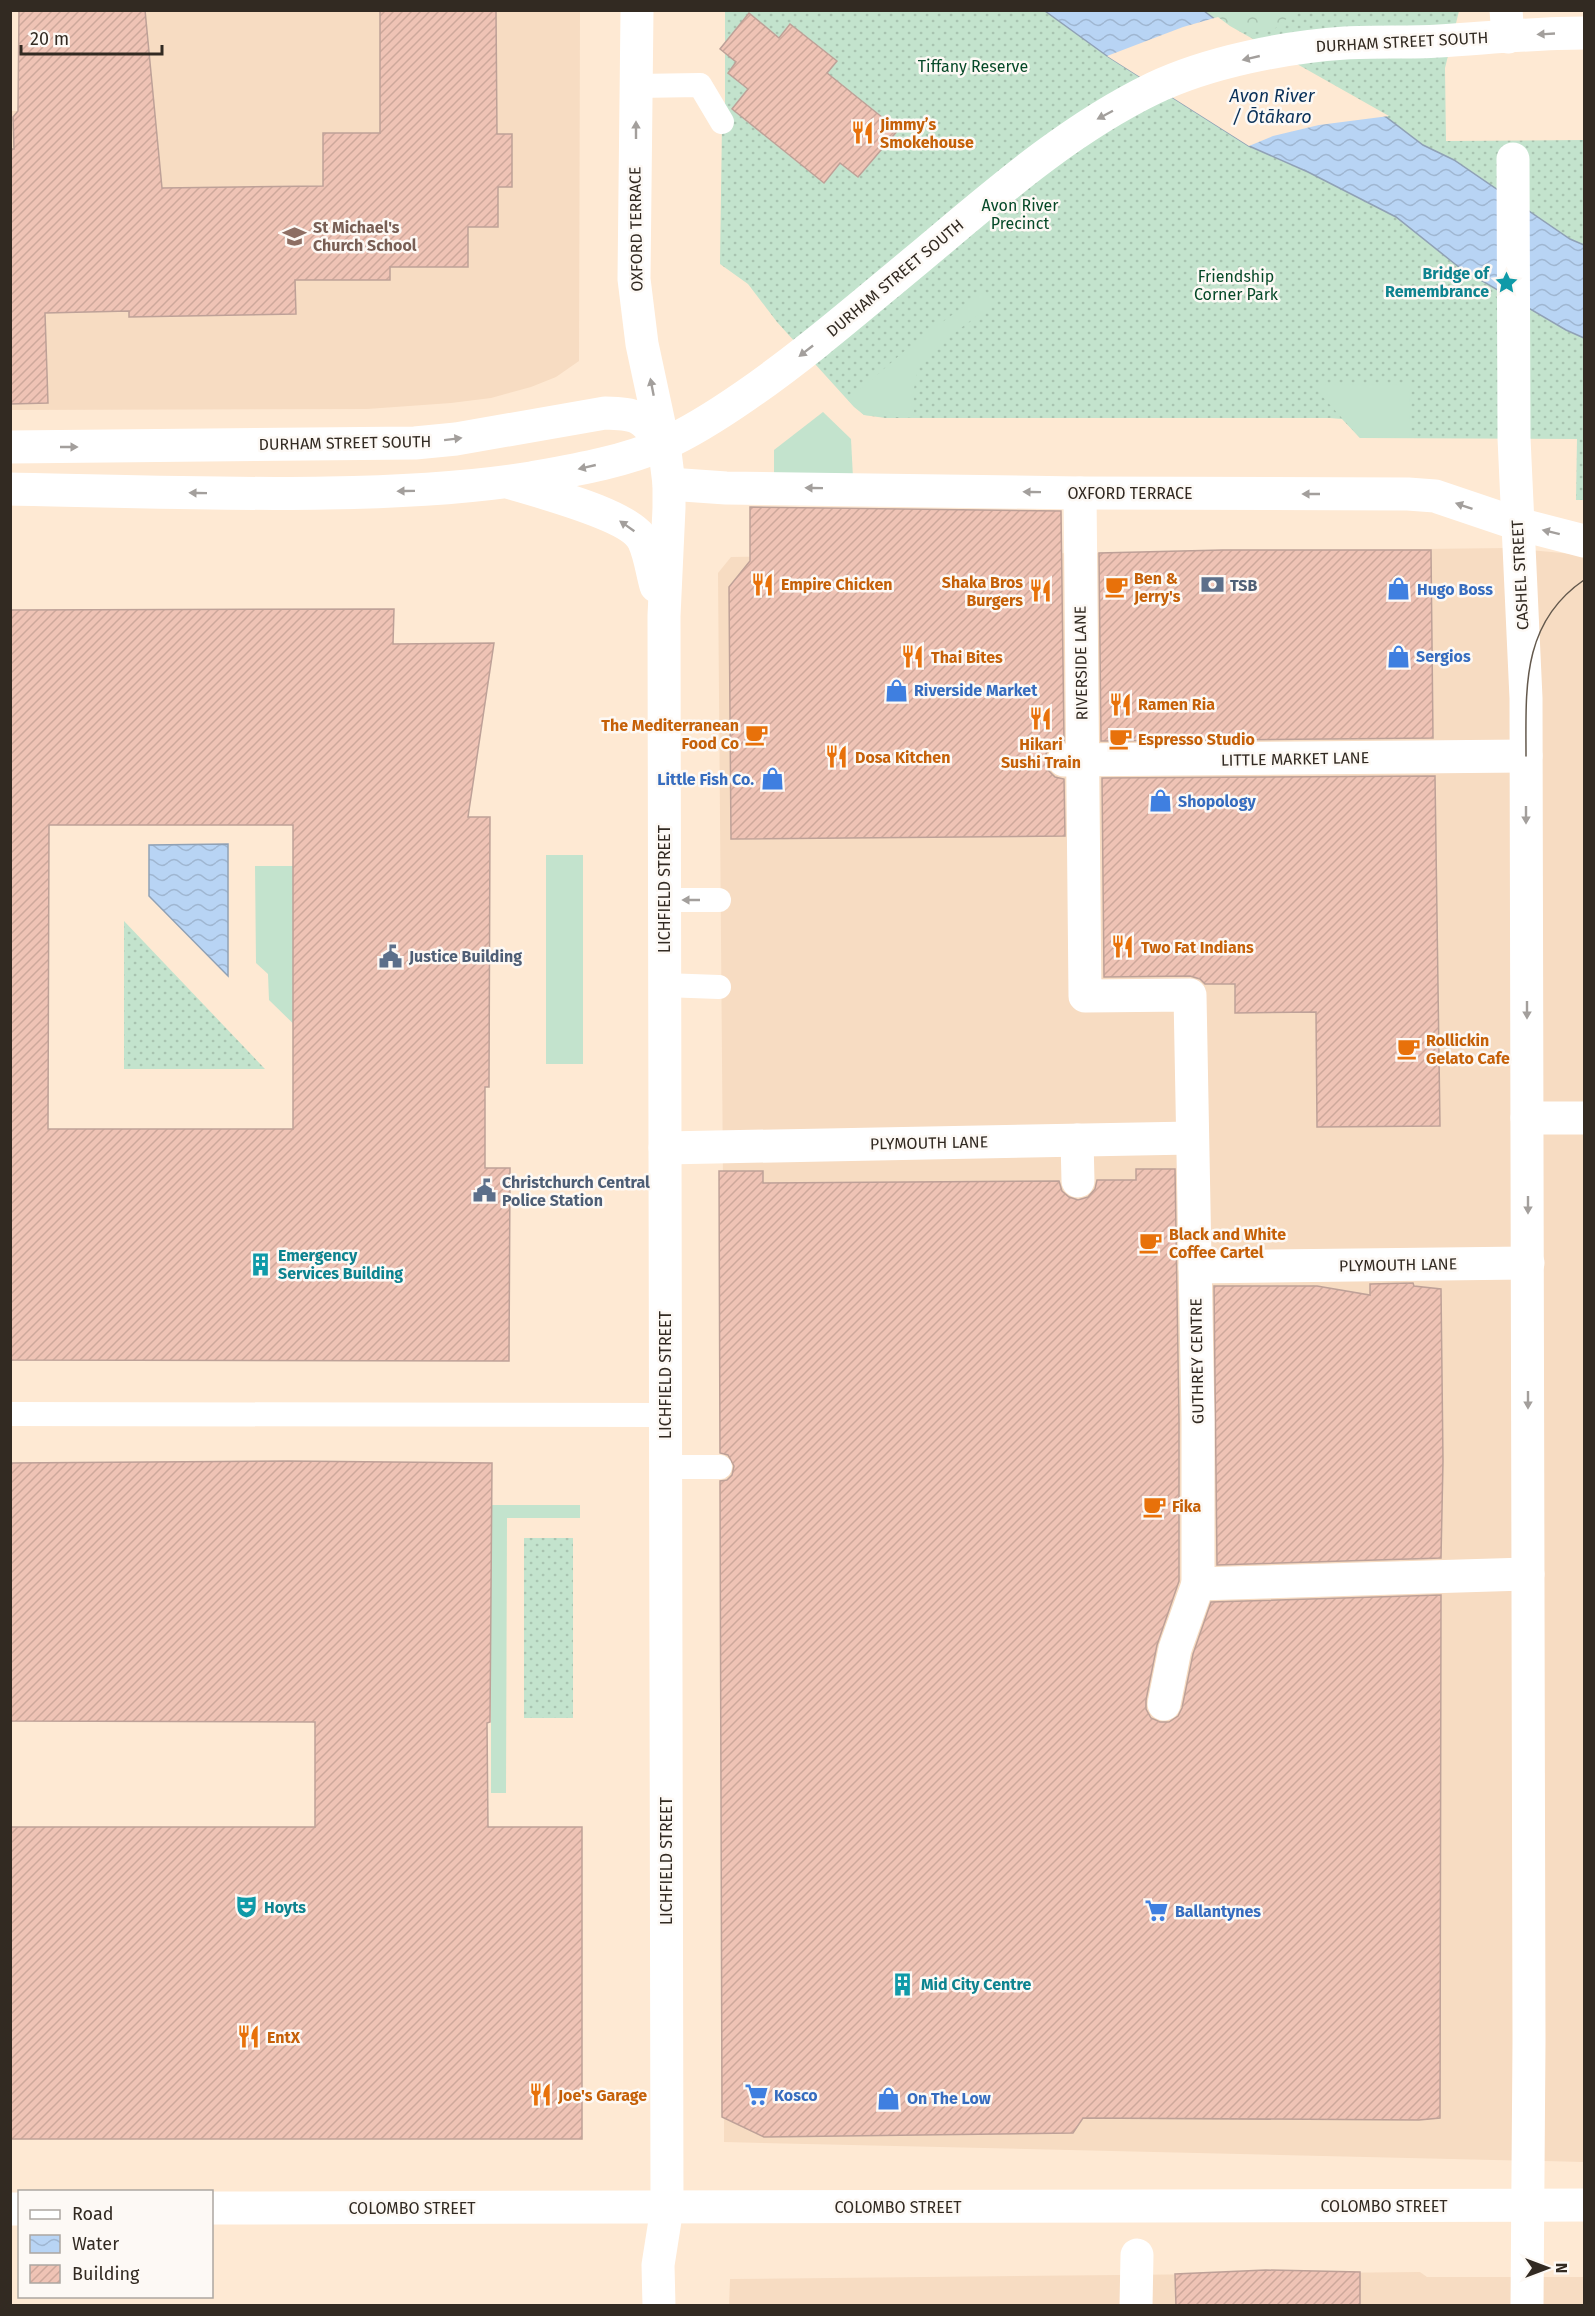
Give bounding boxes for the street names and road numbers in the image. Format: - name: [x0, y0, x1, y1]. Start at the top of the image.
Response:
- street label: DURHAM STREET SOUTH: [1315, 28, 1489, 56]
- street label: OXFORD TERRACE: [625, 166, 647, 292]
- street label: DURHAM STREET SOUTH: [823, 215, 967, 341]
- street label: DURHAM STREET SOUTH: [258, 432, 432, 454]
- street label: OXFORD TERRACE: [1067, 484, 1193, 503]
- street label: CASHEL STREET: [1508, 519, 1532, 631]
- street label: RIVERSIDE LANE: [1071, 606, 1091, 720]
- street label: LITTLE MARKET LANE: [1221, 748, 1369, 770]
- street label: LICHFIELD STREET: [655, 824, 674, 953]
- street label: PLYMOUTH LANE: [870, 1132, 988, 1154]
- street label: PLYMOUTH LANE: [1339, 1254, 1457, 1276]
- street label: GUTHREY CENTRE: [1186, 1298, 1208, 1424]
- street label: LICHFIELD STREET: [656, 1310, 675, 1439]
- street label: LICHFIELD STREET: [657, 1796, 676, 1925]
- street label: COLOMBO STREET: [1320, 2197, 1448, 2216]
- street label: COLOMBO STREET: [834, 2198, 962, 2217]
- street label: COLOMBO STREET: [348, 2199, 476, 2218]

